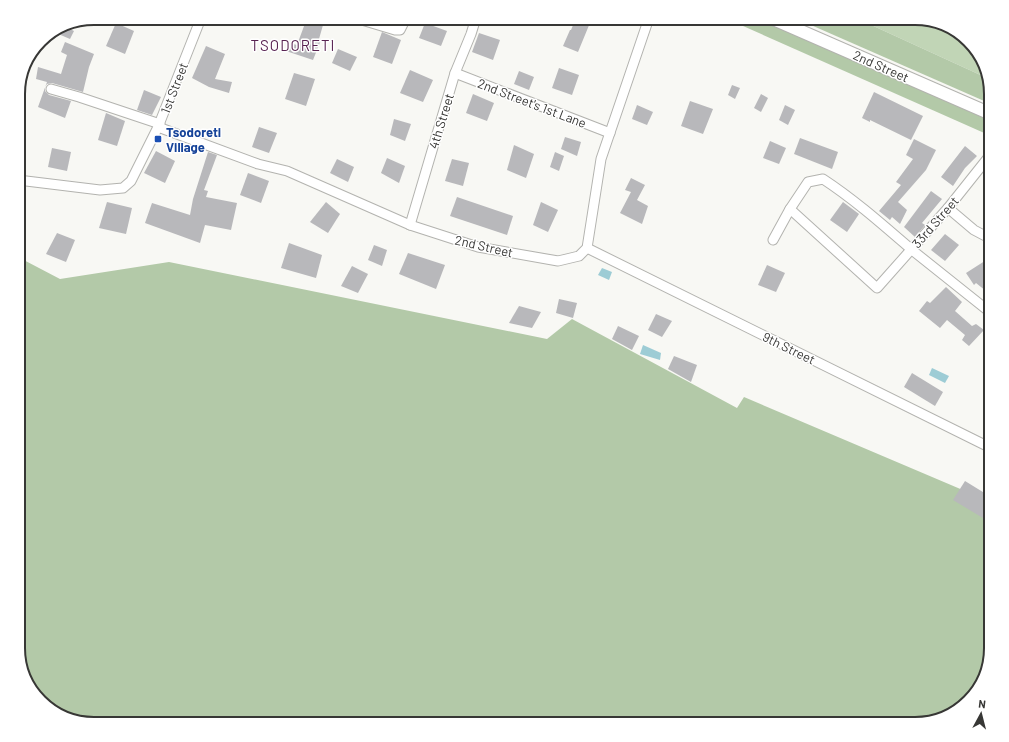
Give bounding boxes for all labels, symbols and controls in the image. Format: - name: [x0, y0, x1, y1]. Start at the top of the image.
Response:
- district label: TSODORETI: [251, 36, 335, 54]
- street label: 2nd Street: [851, 47, 911, 85]
- street label: 1st Street: [157, 60, 191, 116]
- street label: 2nd Street's 1st Lane: [475, 75, 589, 131]
- street label: 4th Street: [425, 91, 457, 151]
- place label: Tsodoreti Village: [166, 124, 221, 155]
- marker: Tsodoreti Village: [153, 134, 163, 144]
- street label: 33rd Street: [908, 193, 962, 251]
- street label: 2nd Street: [453, 232, 515, 260]
- street label: 9th Street: [760, 328, 818, 368]
- north arrow: [961, 694, 1001, 734]
- text: N: [978, 697, 987, 710]

